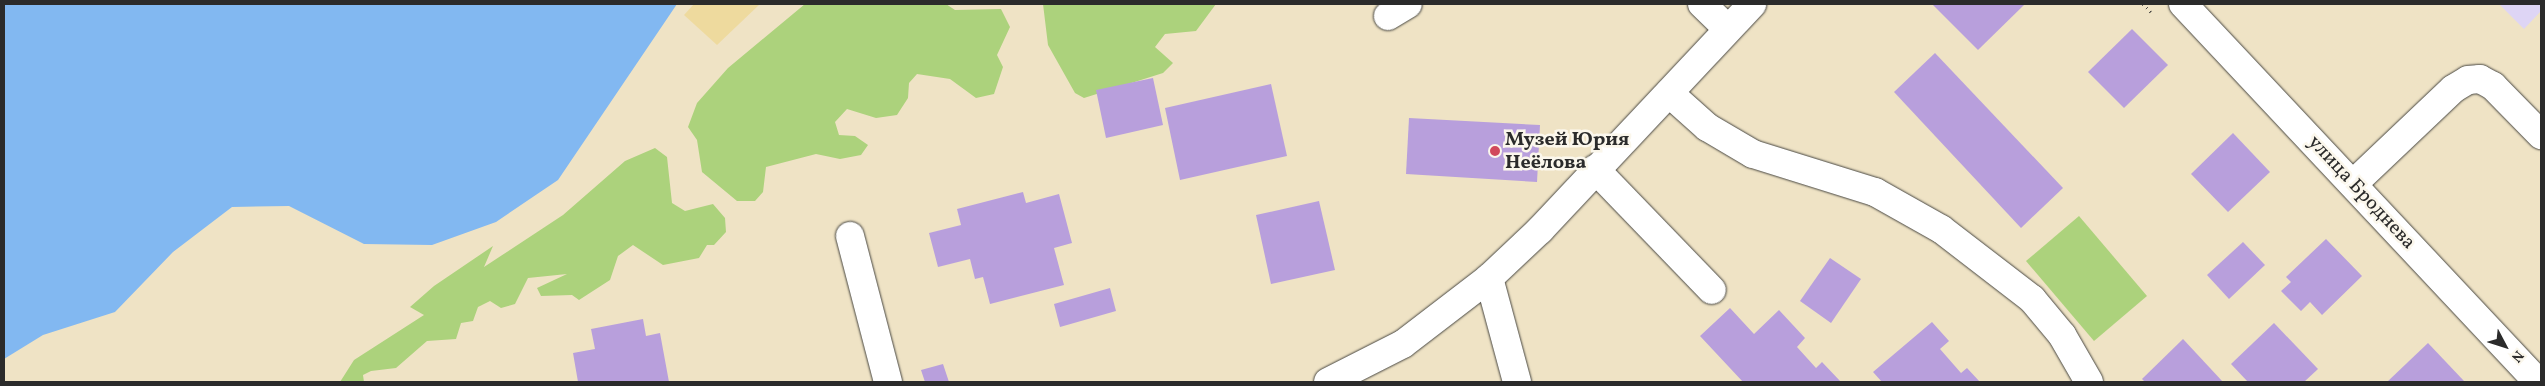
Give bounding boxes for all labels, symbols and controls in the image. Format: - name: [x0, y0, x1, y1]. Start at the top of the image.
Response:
- place label: Музей Юрия Неёлова: [1505, 128, 1629, 175]
- street label: улица Броднева: [2302, 131, 2420, 255]
- marker: Музей Юрия Неёлова: [1489, 145, 1501, 157]
- north arrow: [2480, 321, 2530, 371]
- text: N: [2506, 346, 2527, 366]

